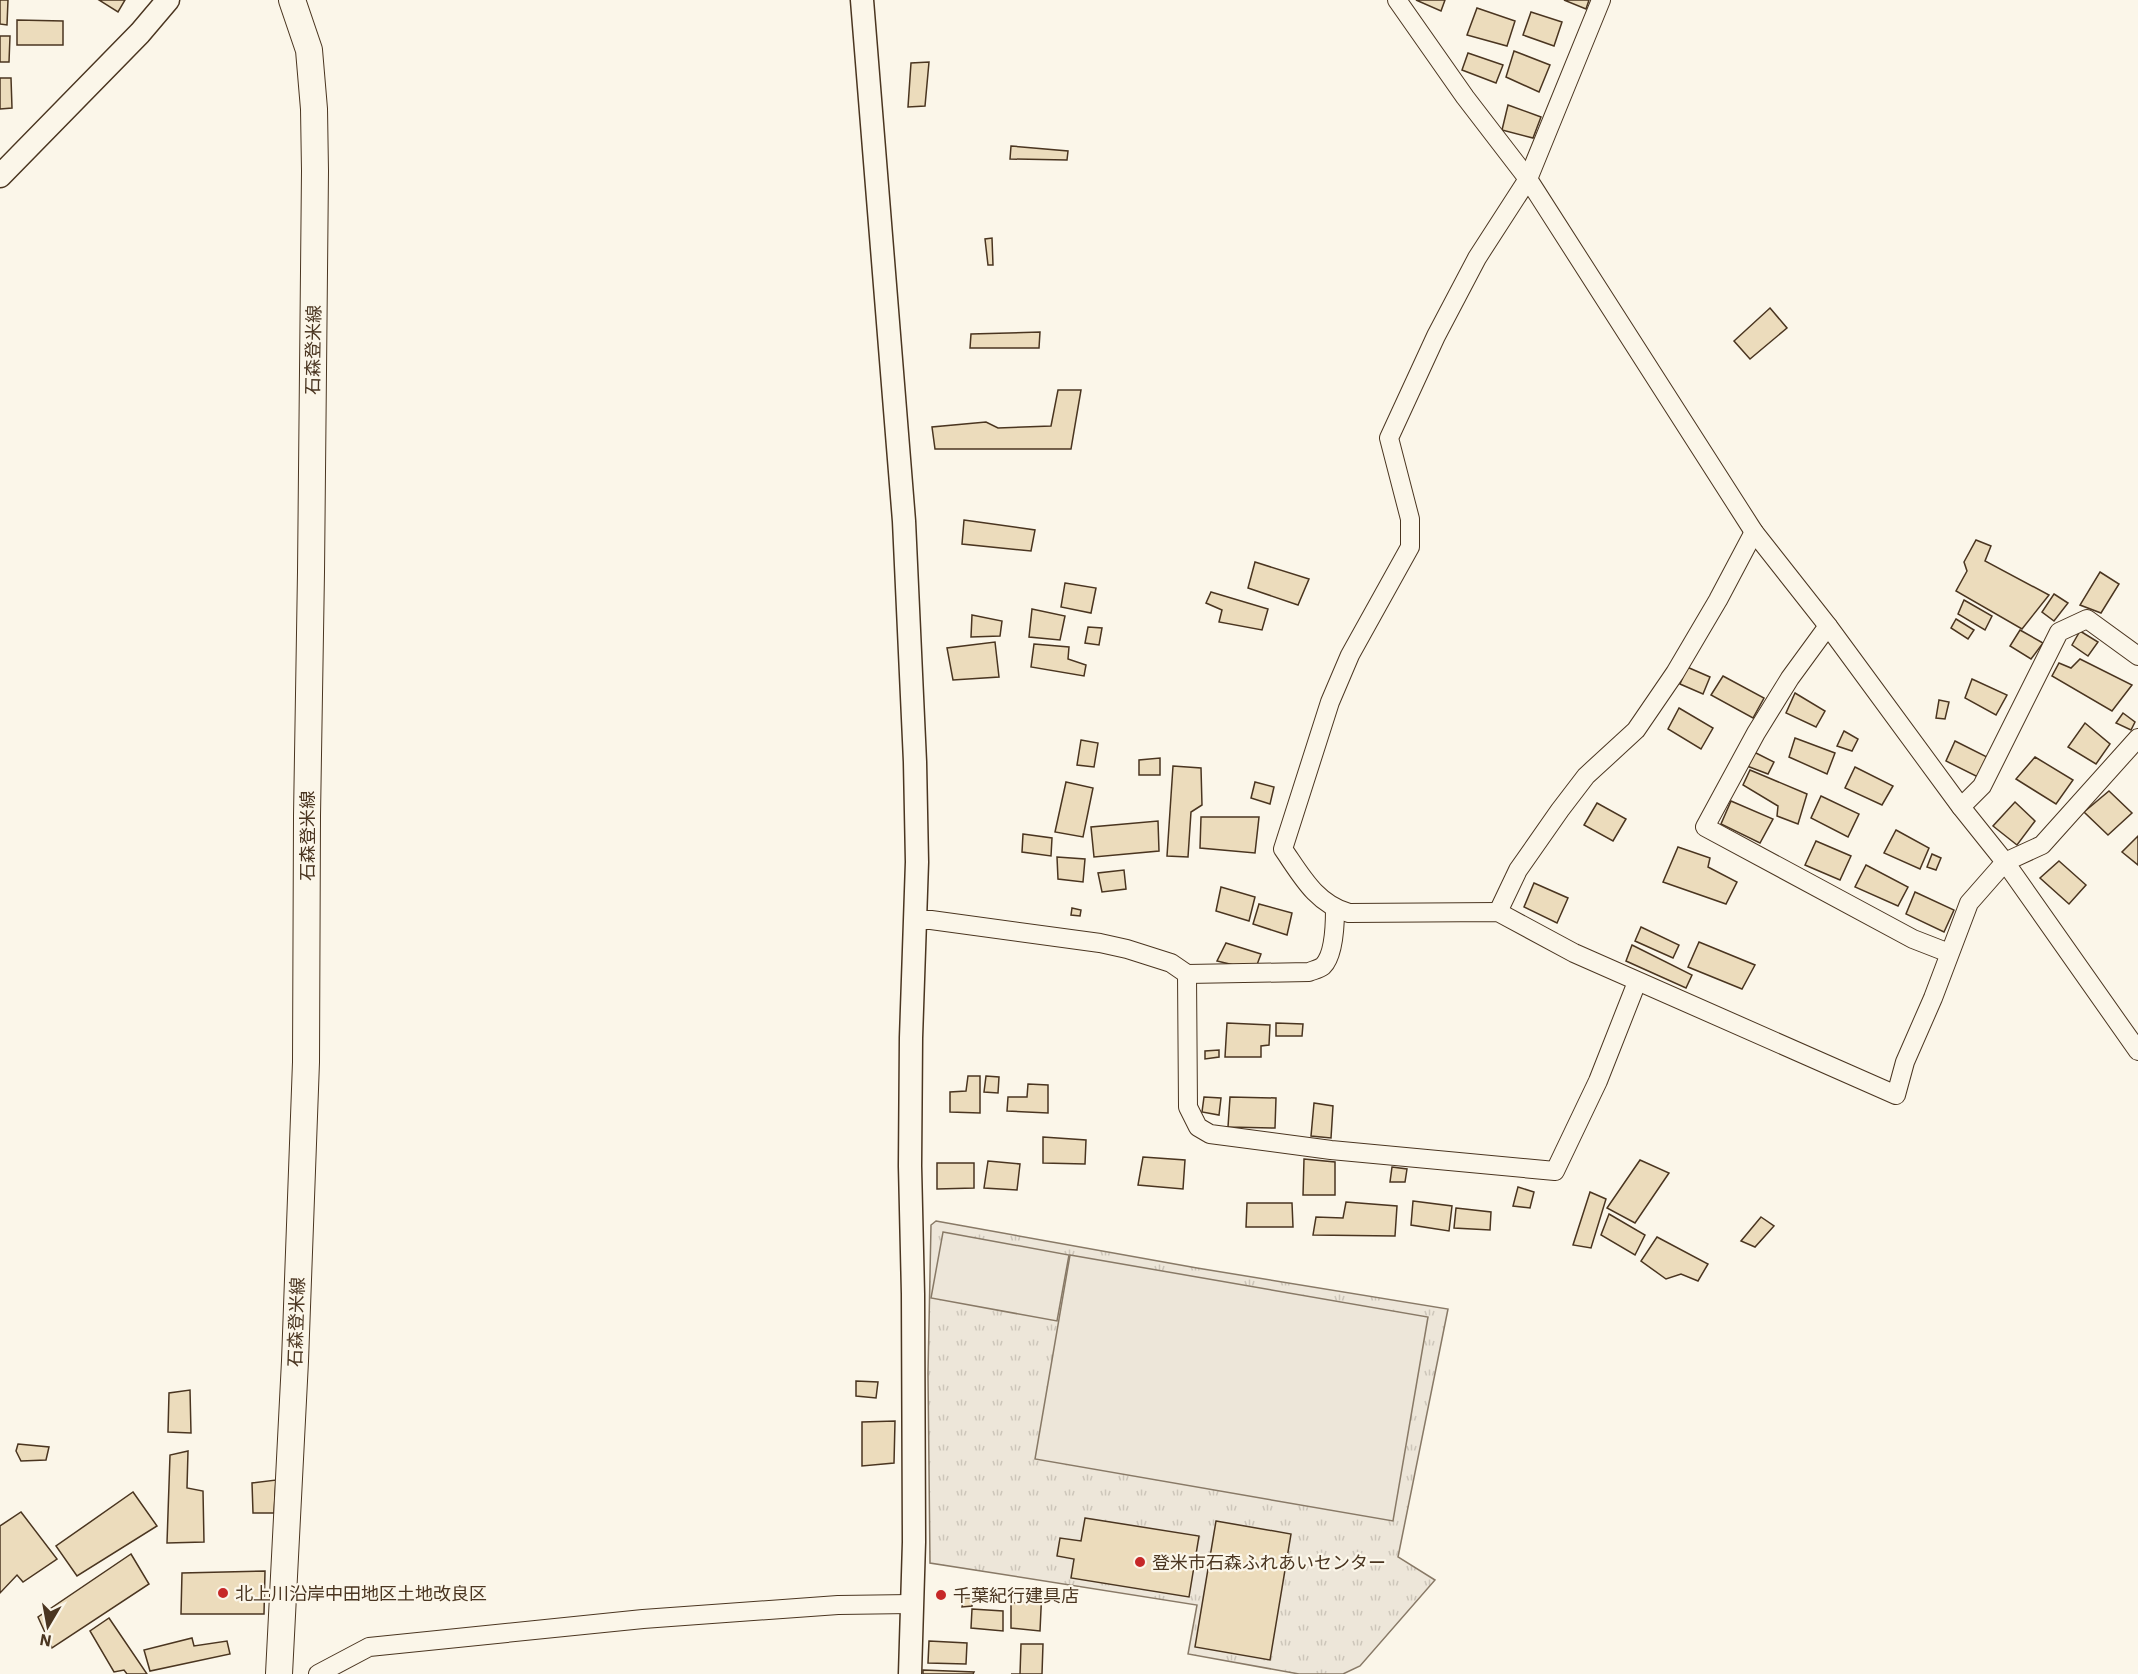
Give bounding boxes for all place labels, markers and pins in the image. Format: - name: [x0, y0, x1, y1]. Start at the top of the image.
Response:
- place label: 登米市石森ふれあいセンター: [1152, 1551, 1386, 1574]
- marker: 登米市石森ふれあいセンター: [1133, 1555, 1147, 1569]
- place label: 北上川沿岸中田地区土地改良区: [235, 1582, 487, 1605]
- place label: 千葉紀行建具店: [953, 1584, 1079, 1607]
- marker: 北上川沿岸中田地区土地改良区: [216, 1586, 230, 1600]
- marker: 千葉紀行建具店: [934, 1588, 948, 1602]

